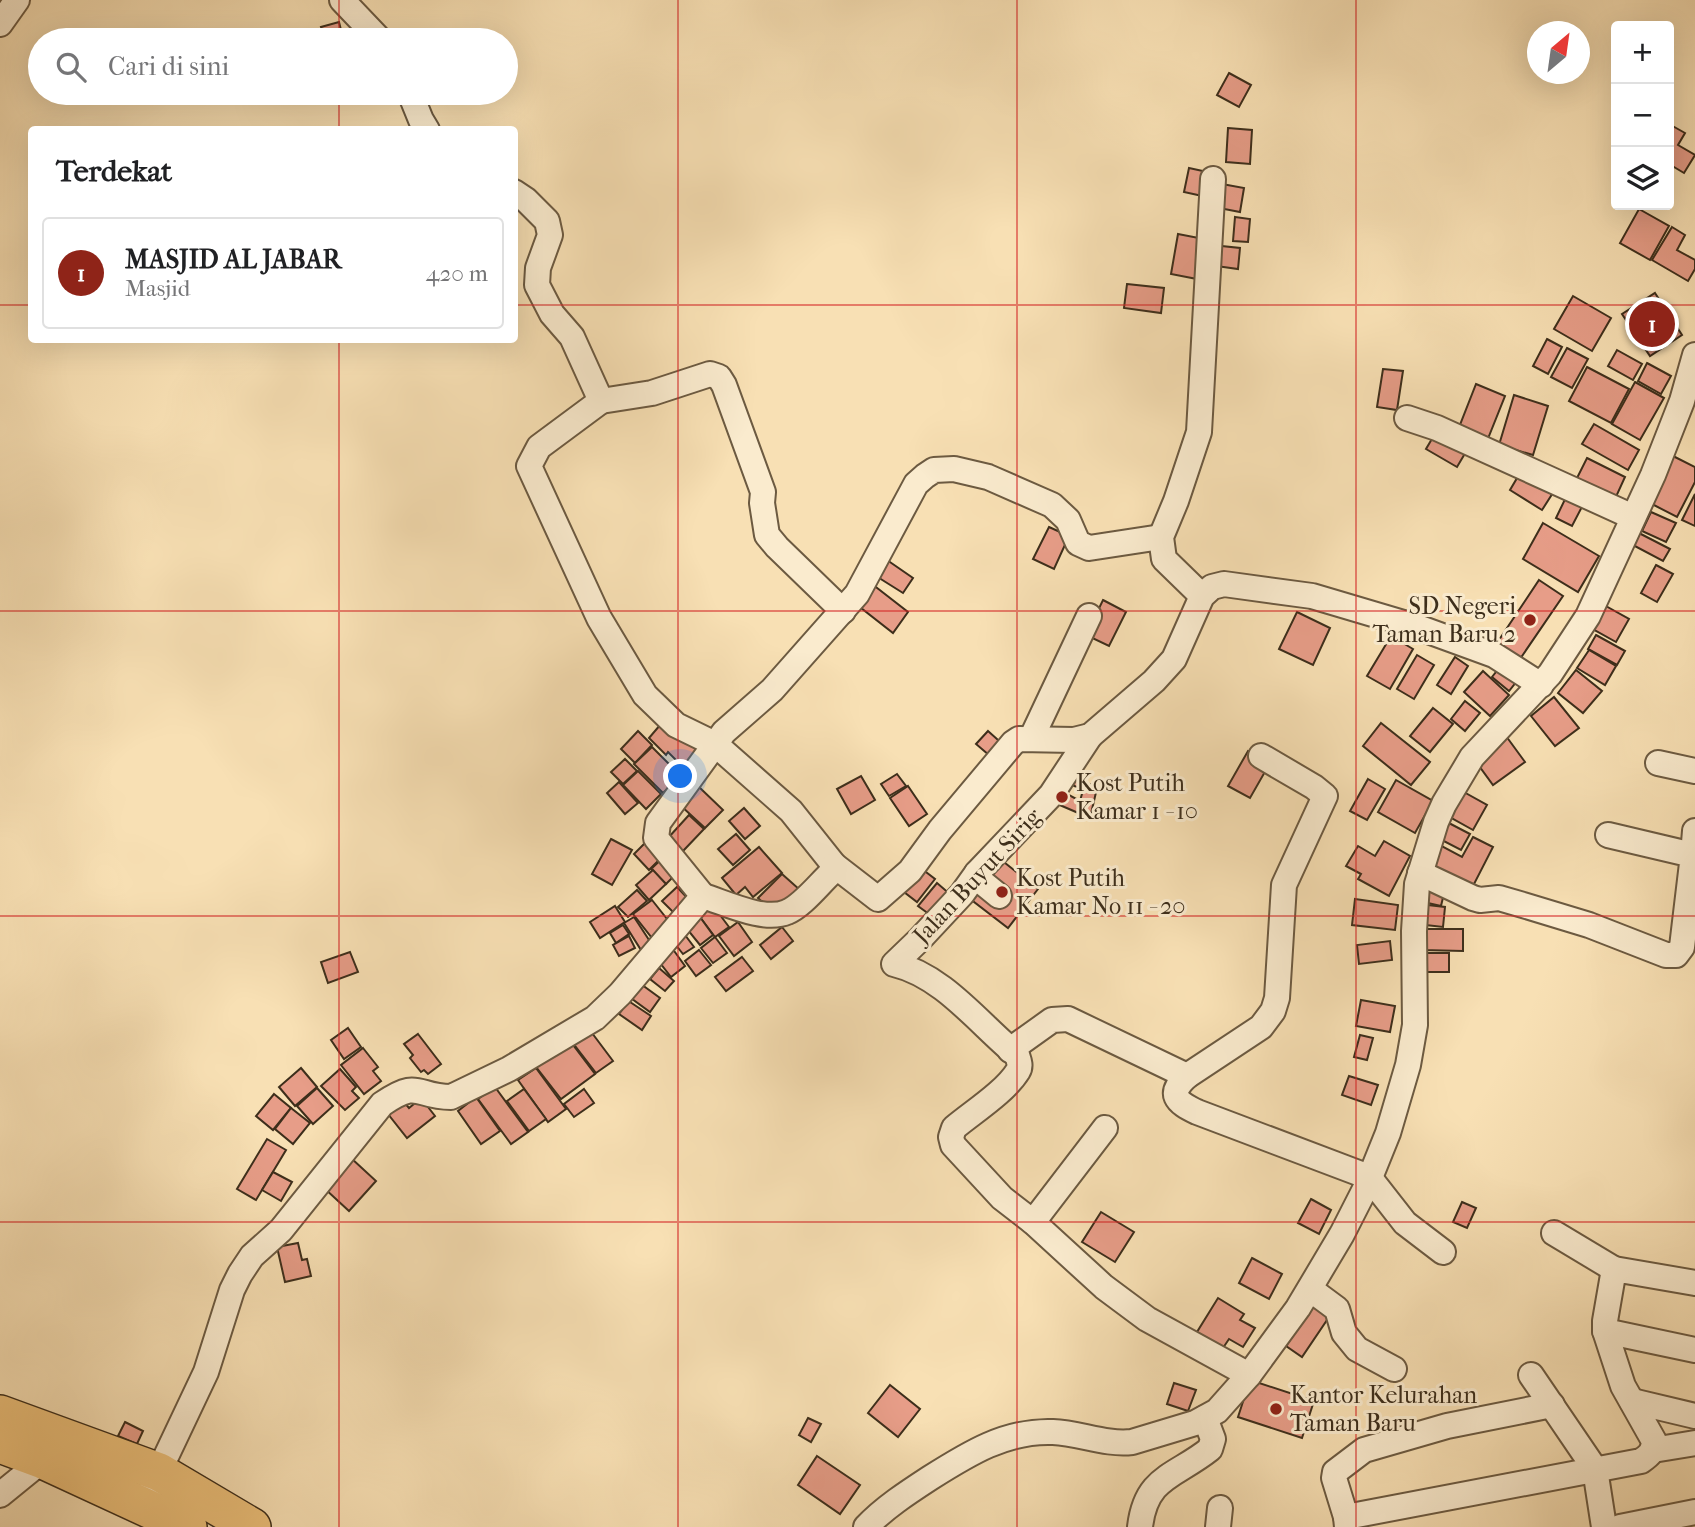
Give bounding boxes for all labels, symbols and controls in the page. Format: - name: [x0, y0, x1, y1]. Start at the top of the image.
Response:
- north arrow: [1527, 21, 1590, 84]
- map controls: [1611, 21, 1674, 210]
- button: +: [1611, 21, 1674, 84]
- search box: [28, 28, 518, 105]
- icon: search: [52, 48, 90, 86]
- text: Cari di sini: [108, 51, 229, 82]
- button: −: [1611, 84, 1674, 147]
- button: layers: [1611, 147, 1674, 210]
- text: Terdekat: [56, 154, 172, 189]
- text: MASJID AL JABAR: [125, 244, 341, 275]
- text: 1: [77, 260, 85, 287]
- text: 420 m: [426, 260, 488, 287]
- text: Masjid: [125, 275, 190, 302]
- pin: 1: [1629, 298, 1675, 350]
- place label: SD Negeri Taman Baru 2: [1373, 592, 1516, 648]
- marker: SD Negeri Taman Baru 2: [1522, 612, 1538, 628]
- your location: [663, 759, 697, 793]
- place label: Kost Putih Kamar 1 - 10: [1076, 769, 1198, 825]
- marker: Kost Putih Kamar 1 - 10: [1054, 789, 1070, 805]
- street label: Jalan Buyut Sirig: [906, 802, 1048, 951]
- place label: Kost Putih Kamar No 11 - 20: [1016, 864, 1186, 920]
- marker: Kost Putih Kamar No 11 - 20: [994, 884, 1010, 900]
- place label: Kantor Kelurahan Taman Baru: [1290, 1381, 1477, 1437]
- marker: Kantor Kelurahan Taman Baru: [1268, 1401, 1284, 1417]

